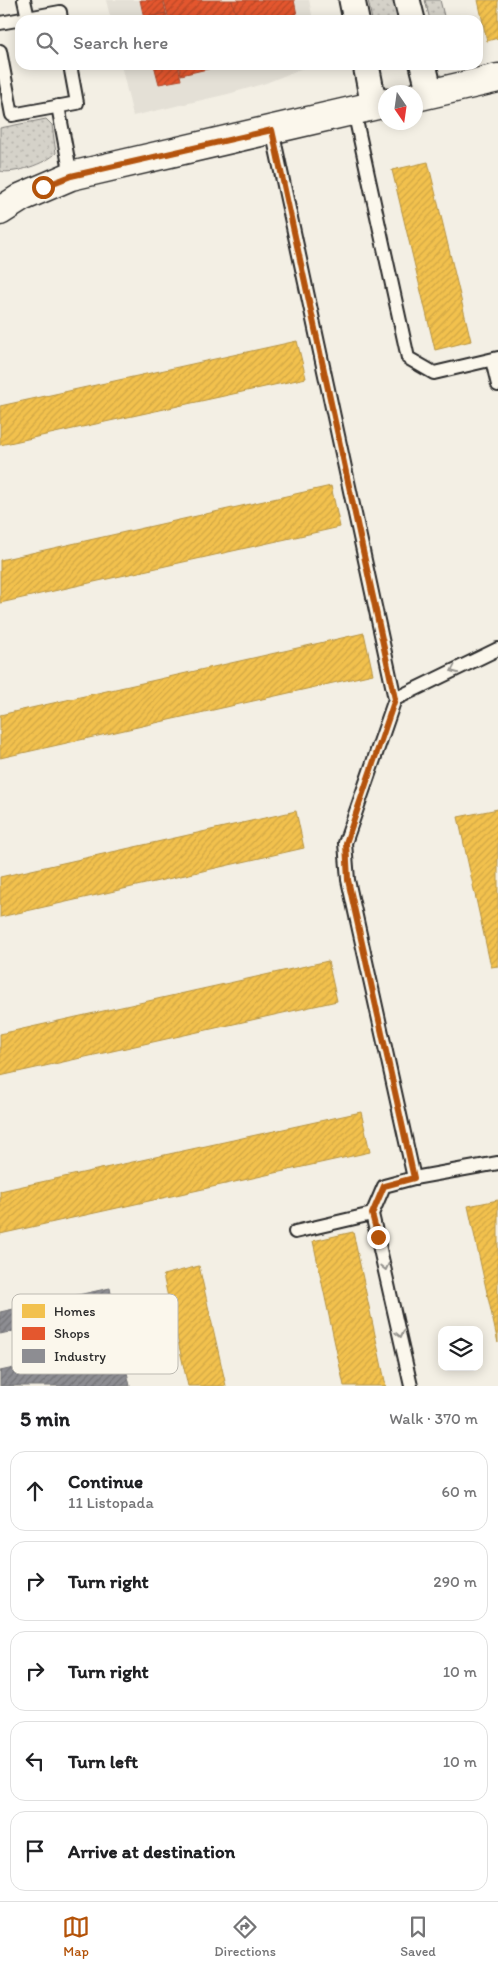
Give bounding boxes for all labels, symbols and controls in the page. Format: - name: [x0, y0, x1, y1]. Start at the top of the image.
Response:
- search box: [15, 15, 483, 70]
- icon: search: [33, 29, 61, 57]
- text: Search here: [73, 31, 168, 54]
- north arrow: [378, 85, 423, 130]
- route start: [32, 176, 55, 199]
- one-way arrow: [450, 664, 459, 675]
- route end: [367, 1226, 390, 1249]
- one-way arrow: [379, 1263, 389, 1272]
- legend: [12, 1294, 178, 1374]
- text: Homes: [54, 1303, 96, 1320]
- text: Shops: [54, 1325, 90, 1342]
- map controls: [438, 1326, 483, 1371]
- button: layers: [438, 1326, 483, 1371]
- one-way arrow: [394, 1329, 404, 1338]
- text: Industry: [54, 1348, 106, 1365]
- text: 5 min: [20, 1406, 70, 1431]
- text: Walk · 370 m: [389, 1409, 478, 1428]
- text: Continue: [68, 1470, 143, 1493]
- icon: ahead: [21, 1477, 49, 1505]
- text: 60 m: [442, 1482, 477, 1501]
- text: 11 Listopada: [68, 1493, 154, 1512]
- icon: right: [21, 1567, 49, 1595]
- text: Turn right: [68, 1570, 149, 1593]
- text: 290 m: [433, 1572, 477, 1591]
- icon: right: [21, 1657, 49, 1685]
- text: Turn right: [68, 1660, 149, 1683]
- text: 10 m: [443, 1662, 477, 1681]
- icon: left: [21, 1747, 49, 1775]
- text: Turn left: [68, 1750, 138, 1773]
- text: 10 m: [443, 1752, 477, 1771]
- icon: arrive: [21, 1837, 49, 1865]
- text: Arrive at destination: [68, 1840, 235, 1863]
- tab: Map: [62, 1913, 90, 1960]
- tab: Directions: [214, 1913, 276, 1960]
- tab: Saved: [400, 1913, 436, 1960]

